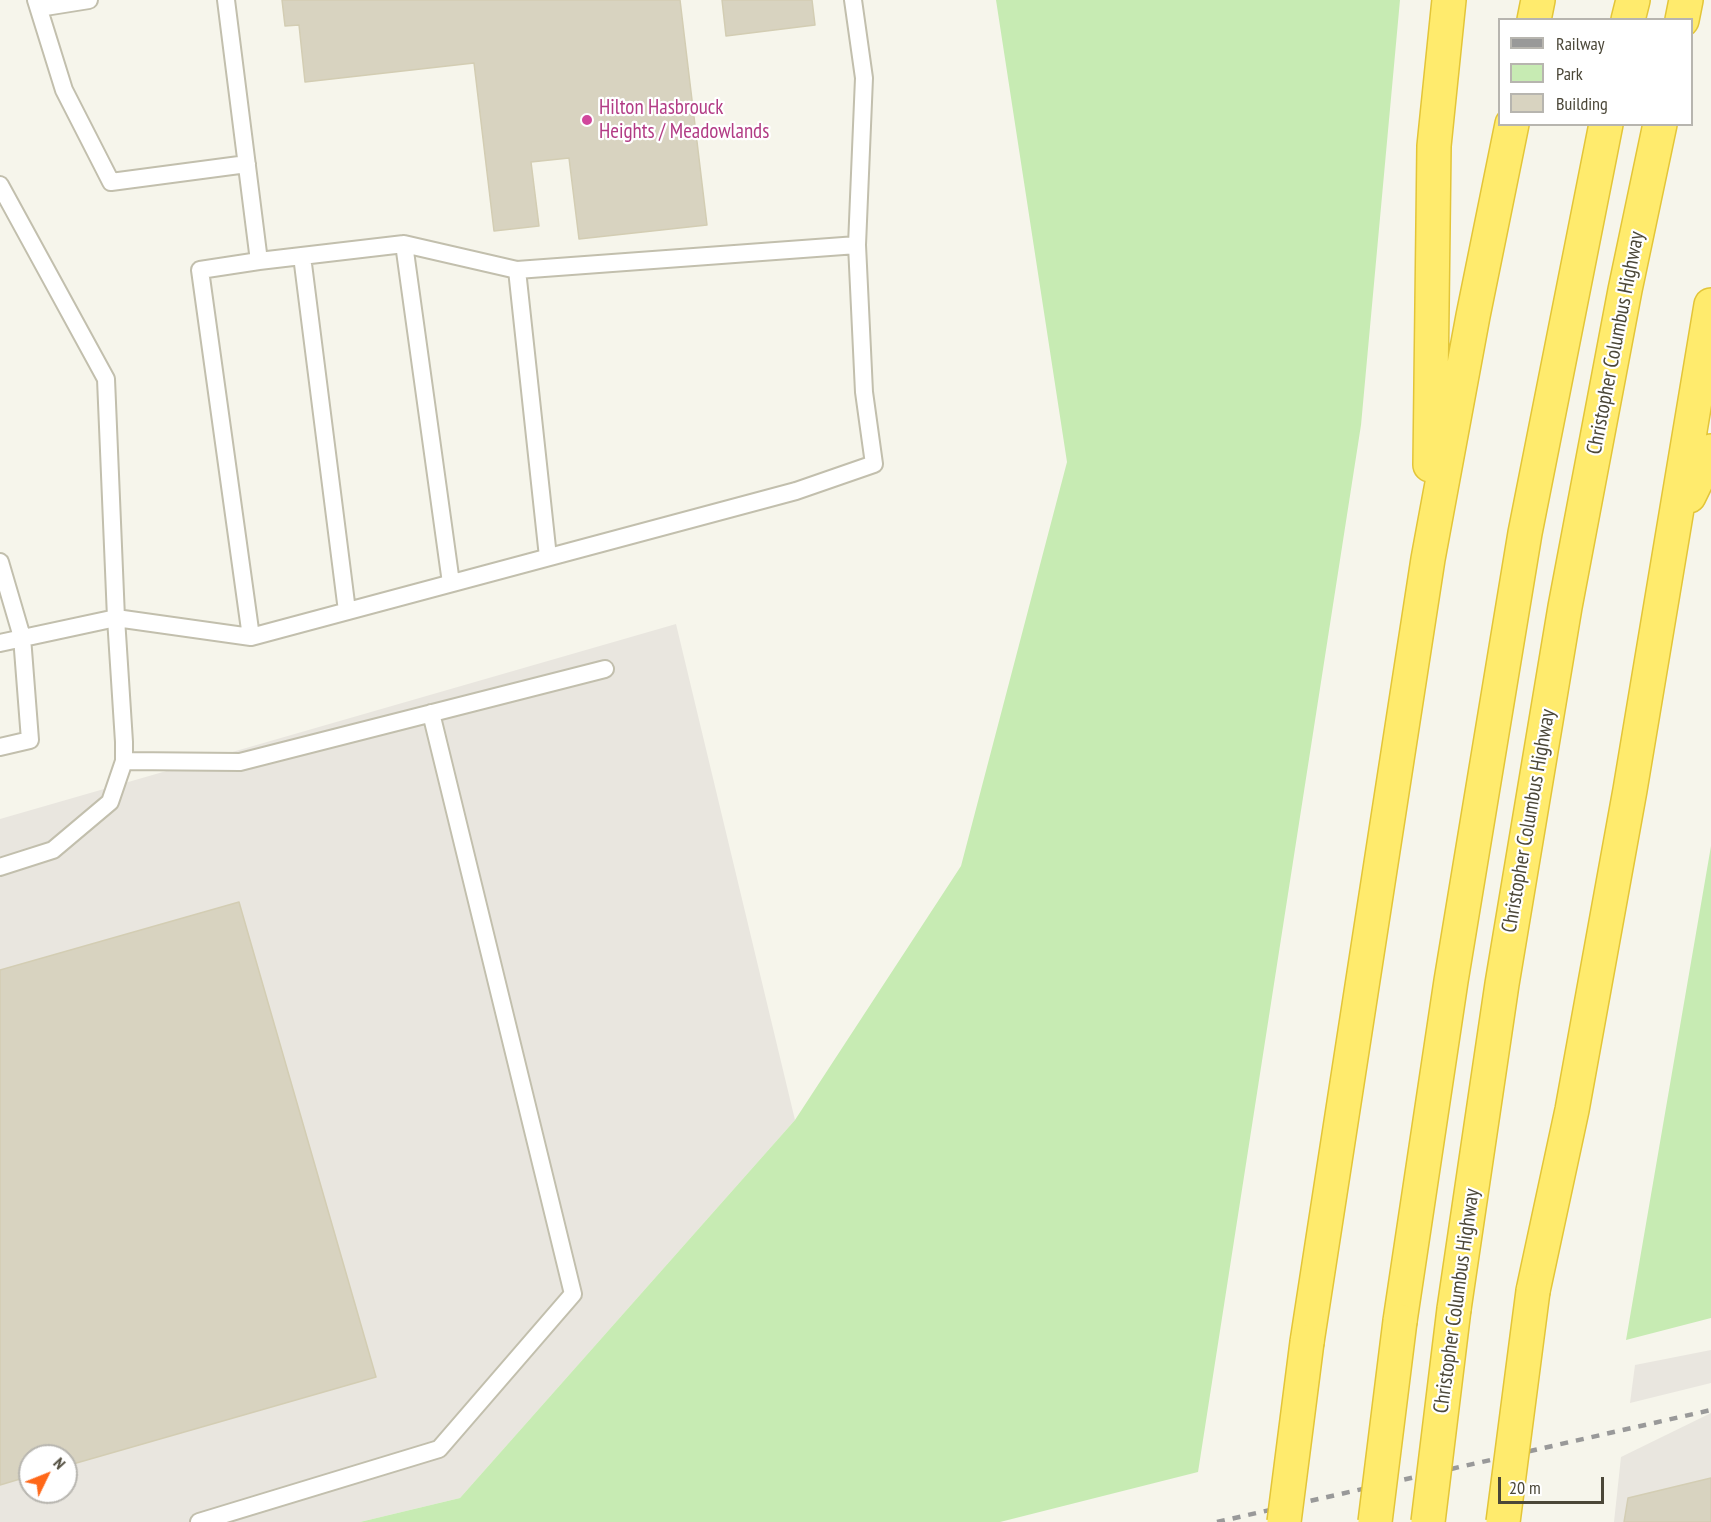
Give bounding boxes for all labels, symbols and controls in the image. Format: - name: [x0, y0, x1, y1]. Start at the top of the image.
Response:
- legend: [1498, 18, 1693, 126]
- text: Railway: [1556, 32, 1605, 55]
- text: Park: [1556, 62, 1583, 85]
- text: Building: [1556, 92, 1608, 115]
- place label: Hilton Hasbrouck Heights / Meadowlands: [599, 95, 769, 145]
- marker: Hilton Hasbrouck Heights / Meadowlands: [580, 113, 594, 127]
- street label: Christopher Columbus Highway: [1582, 229, 1650, 457]
- street label: Christopher Columbus Highway: [1497, 707, 1561, 935]
- street label: Christopher Columbus Highway: [1429, 1187, 1485, 1415]
- north arrow: [18, 1444, 78, 1504]
- text: N: [49, 1453, 70, 1473]
- scale bar: [1501, 1465, 1608, 1503]
- text: 20 m: [1509, 1476, 1541, 1499]

